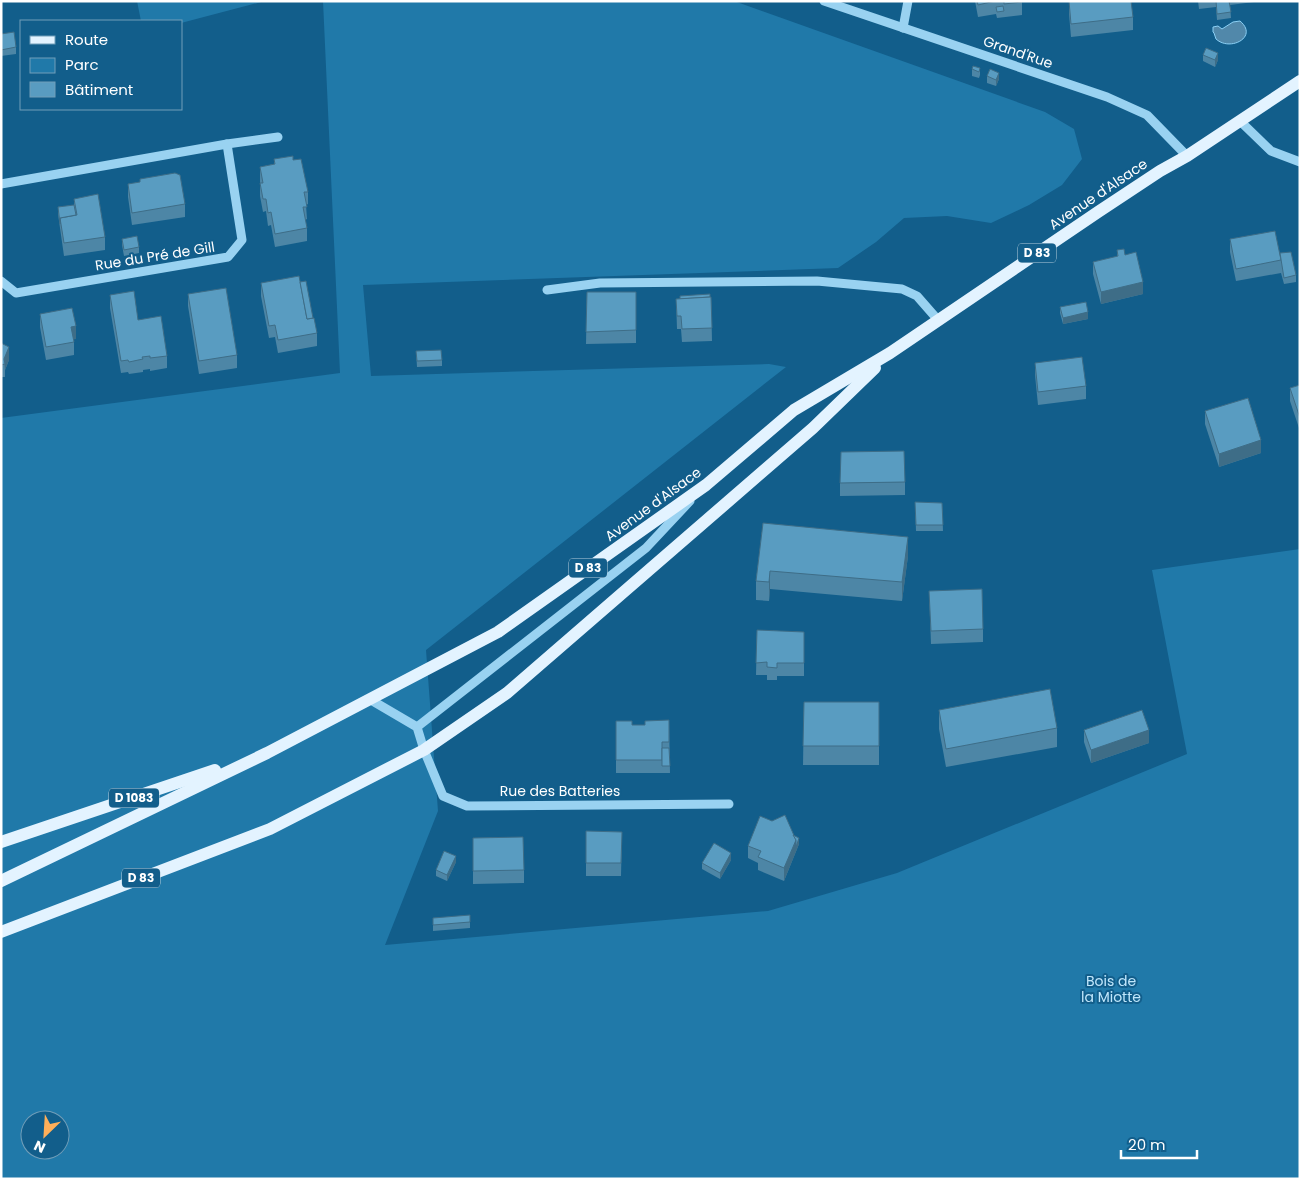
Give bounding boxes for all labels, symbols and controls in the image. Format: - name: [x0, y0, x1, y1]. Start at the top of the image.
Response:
- legend: [20, 20, 182, 110]
- text: Route: [65, 29, 108, 50]
- street label: Grand'Rue: [981, 31, 1056, 73]
- text: Parc: [65, 54, 99, 75]
- text: Bâtiment: [65, 79, 133, 100]
- street label: Avenue d'Alsace: [1045, 153, 1151, 234]
- street label: Rue du Pré de Gill: [94, 237, 216, 275]
- road number: D 83: [1018, 244, 1056, 262]
- street label: Avenue d'Alsace: [601, 462, 706, 546]
- road number: D 83: [569, 558, 607, 578]
- street label: Rue des Batteries: [500, 781, 620, 801]
- road number: D 1083: [109, 788, 159, 808]
- road number: D 83: [122, 868, 160, 888]
- park label: Bois de la Miotte: [1081, 971, 1141, 1007]
- north arrow: [20, 1110, 70, 1160]
- scale bar: [1121, 1128, 1197, 1160]
- text: 20 m: [1128, 1134, 1166, 1155]
- text: N: [31, 1135, 49, 1158]

